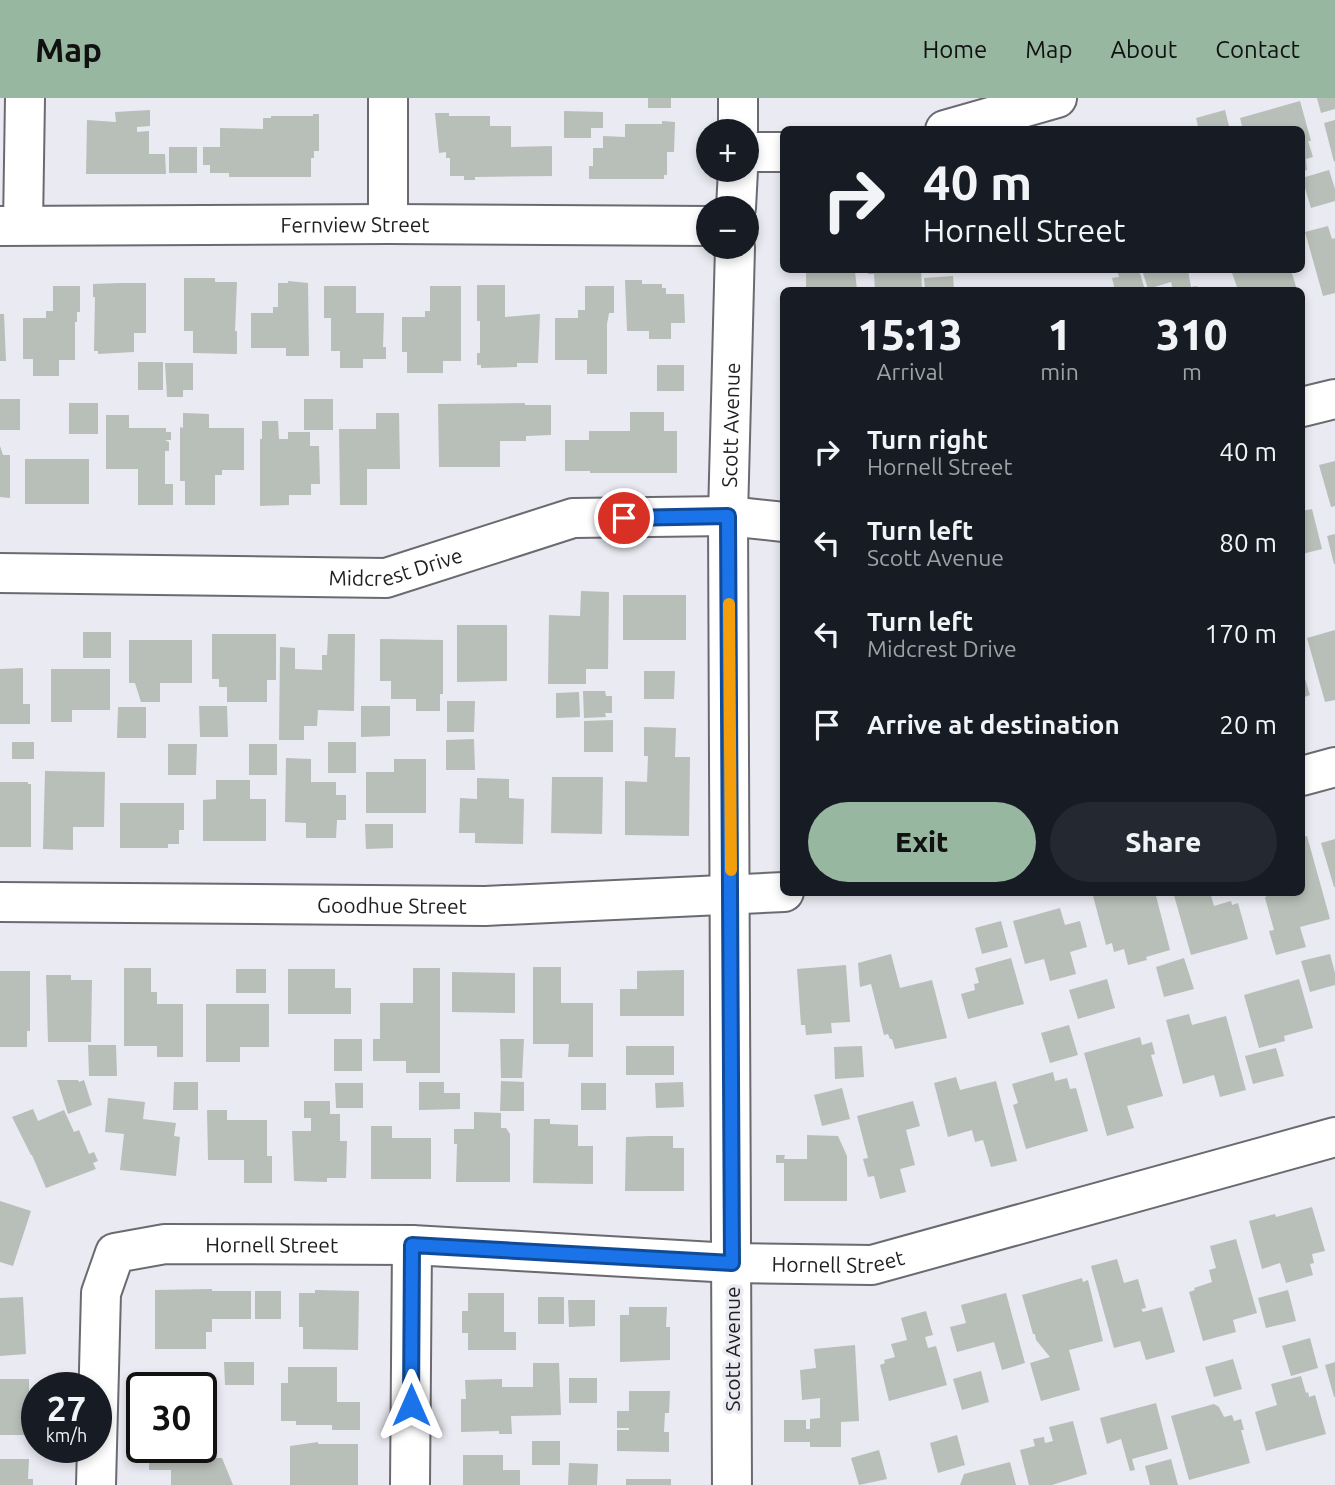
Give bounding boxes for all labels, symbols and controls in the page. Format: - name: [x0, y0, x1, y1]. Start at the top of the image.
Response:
- text: Map: [35, 31, 102, 68]
- text: Home: [922, 36, 987, 63]
- text: Map: [1025, 36, 1072, 63]
- text: About: [1110, 36, 1177, 63]
- text: Contact: [1215, 36, 1300, 63]
- map controls: [696, 119, 759, 259]
- button: +: [696, 119, 759, 182]
- icon: right: [808, 154, 899, 245]
- text: 40 m: [923, 154, 1032, 209]
- button: −: [696, 196, 759, 259]
- street label: Fernview Street: [280, 212, 430, 237]
- text: Hornell Street: [923, 212, 1126, 248]
- text: 15:13: [858, 311, 963, 358]
- text: 1: [1048, 311, 1071, 358]
- text: 310: [1156, 311, 1227, 358]
- text: Arrival: [877, 359, 944, 384]
- text: min: [1040, 359, 1079, 384]
- text: m: [1182, 359, 1202, 384]
- street label: Scott Avenue: [717, 362, 744, 488]
- text: Turn right: [867, 425, 988, 454]
- icon: right: [808, 433, 846, 471]
- text: 40 m: [1219, 437, 1277, 466]
- text: Hornell Street: [867, 454, 1013, 479]
- pin: [594, 488, 654, 548]
- icon: arrive: [605, 499, 643, 537]
- text: Turn left: [867, 516, 973, 545]
- icon: left: [808, 524, 846, 562]
- text: 80 m: [1219, 528, 1277, 557]
- street label: Midcrest Drive: [328, 542, 465, 591]
- text: Scott Avenue: [867, 545, 1004, 570]
- text: Turn left: [867, 607, 973, 636]
- icon: left: [808, 615, 846, 653]
- text: 170 m: [1205, 619, 1277, 648]
- text: Midcrest Drive: [867, 636, 1017, 661]
- icon: arrive: [808, 706, 846, 744]
- text: Arrive at destination: [867, 710, 1120, 739]
- text: 20 m: [1219, 710, 1277, 739]
- button: Exit: [808, 802, 1036, 882]
- button: Share: [1050, 802, 1277, 882]
- street label: Goodhue Street: [317, 893, 467, 918]
- street label: Hornell Street: [205, 1232, 338, 1257]
- street label: Hornell Street: [772, 1245, 907, 1277]
- street label: Scott Avenue: [720, 1286, 744, 1412]
- position arrow: [374, 1368, 448, 1442]
- speed limit sign: 30: [126, 1372, 217, 1463]
- text: 27: [47, 1388, 86, 1428]
- text: km/h: [46, 1425, 87, 1445]

